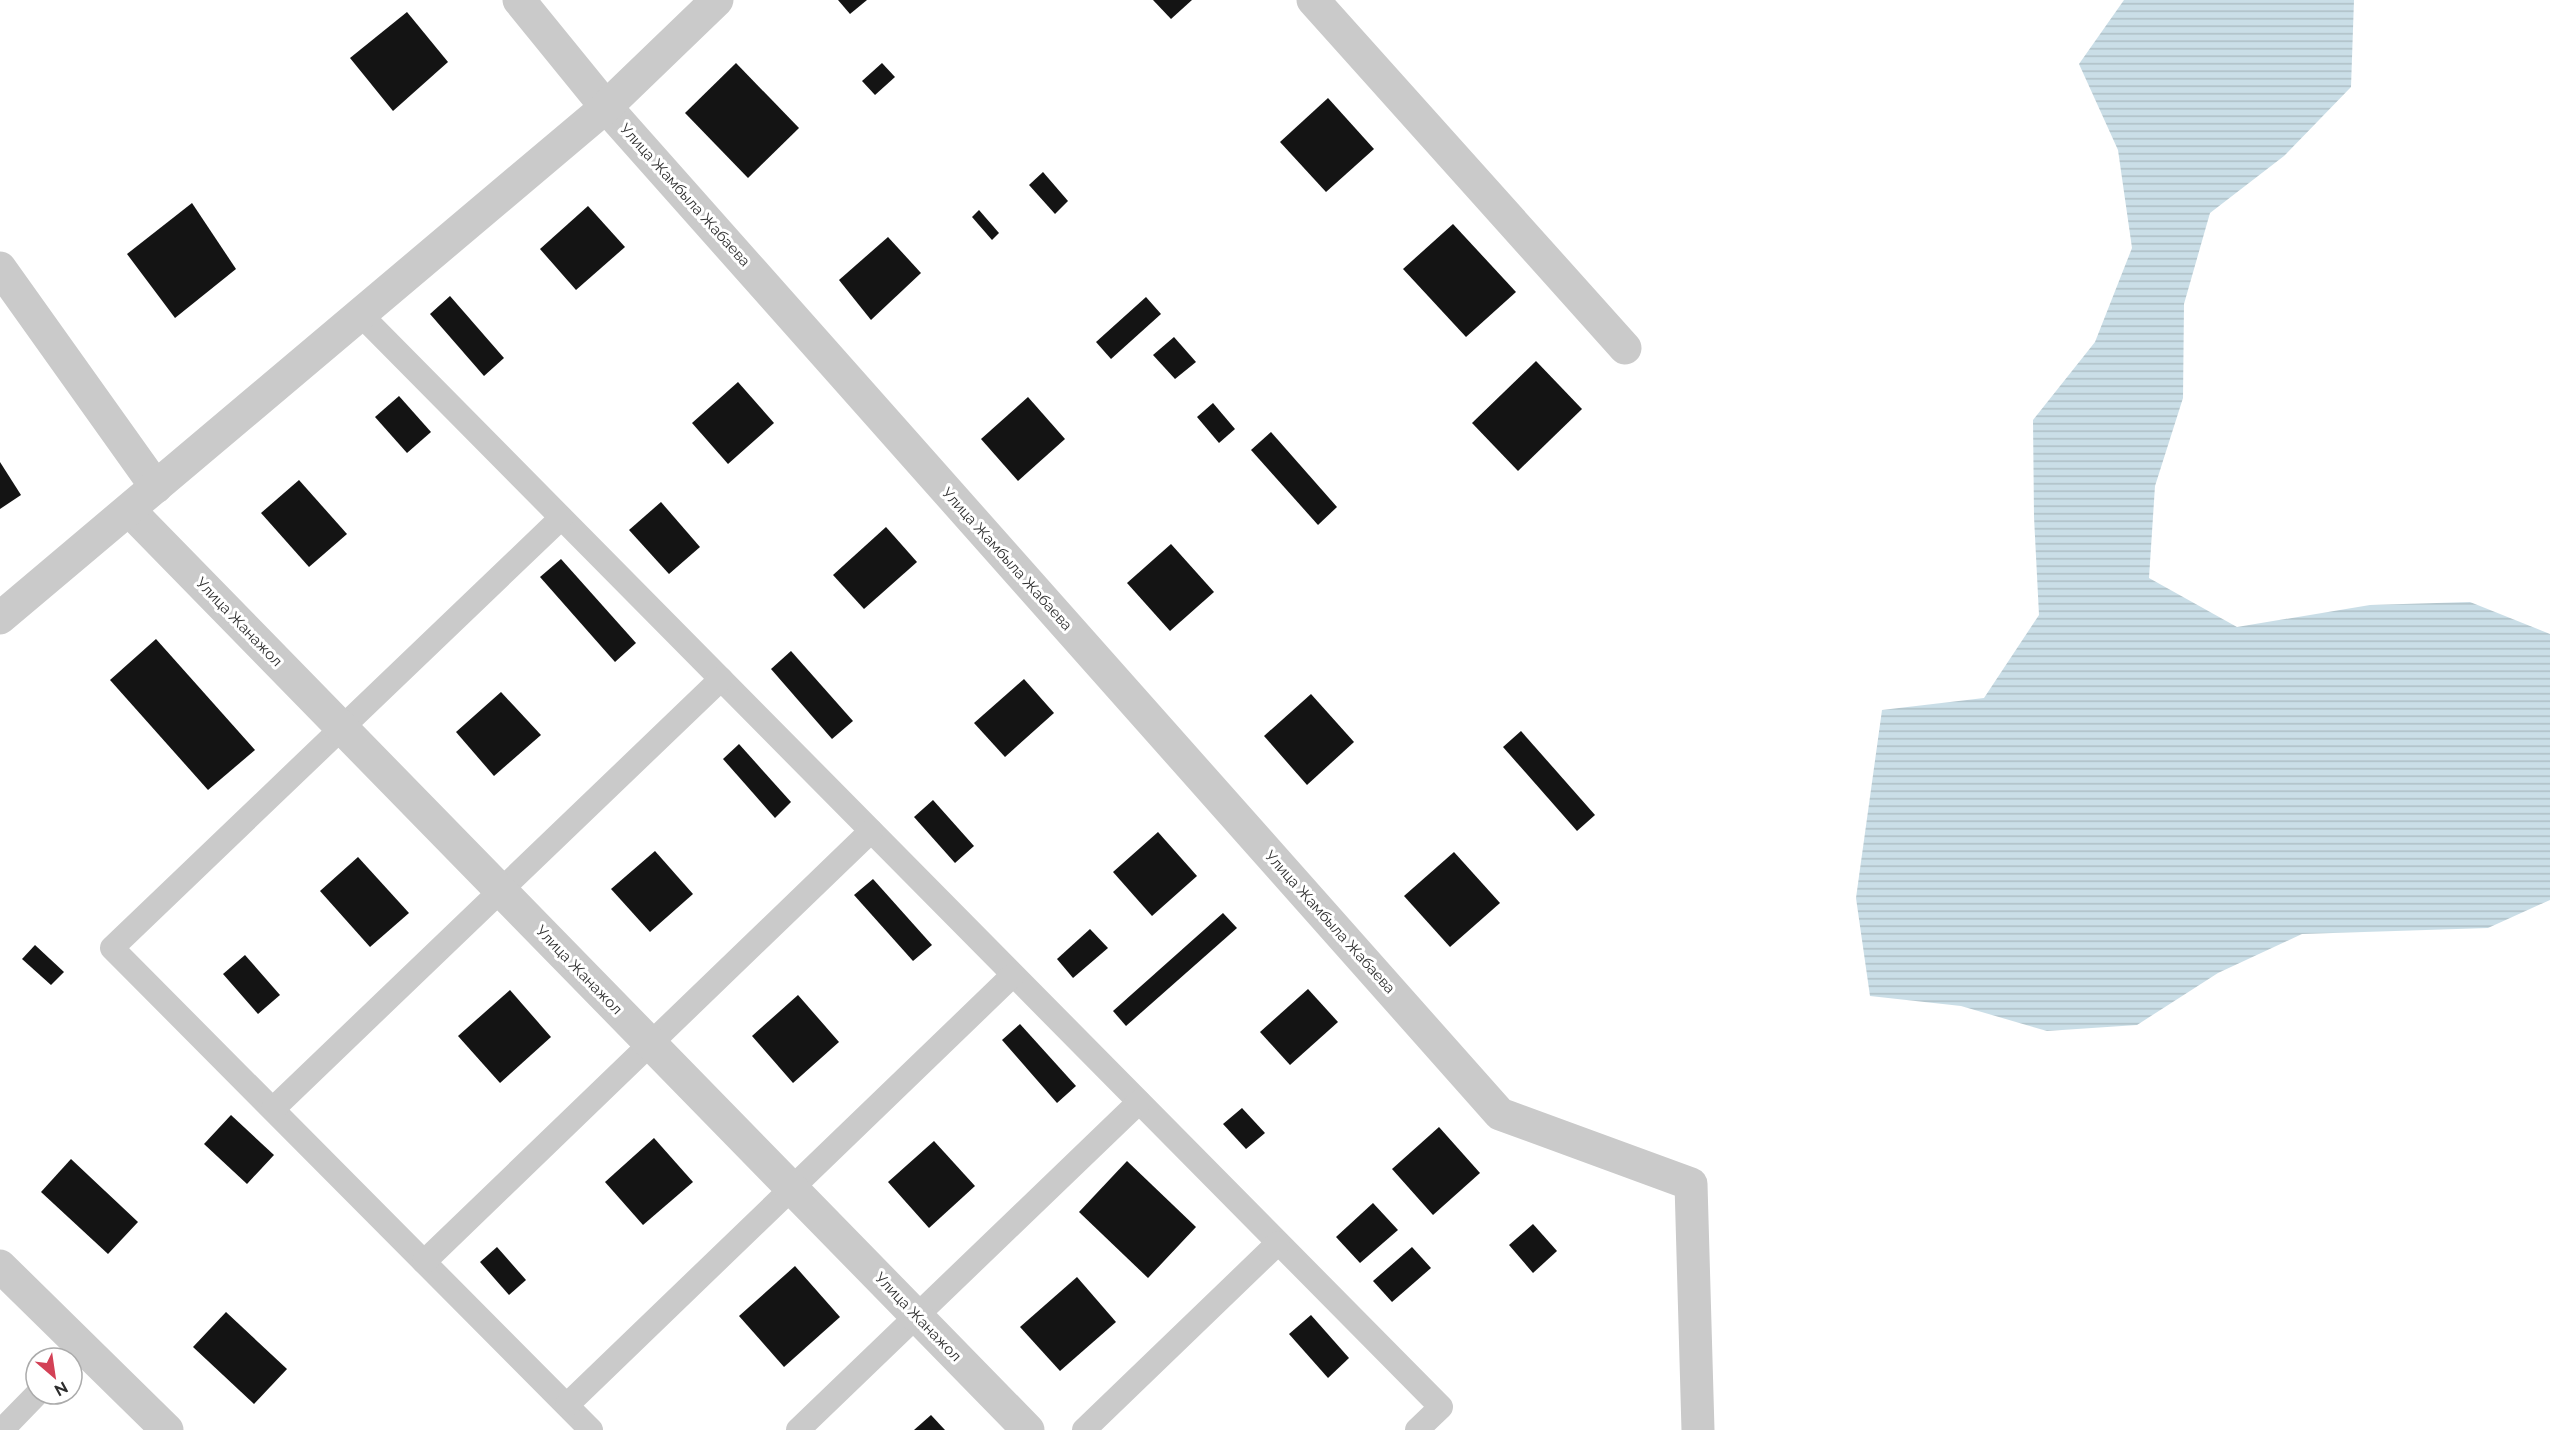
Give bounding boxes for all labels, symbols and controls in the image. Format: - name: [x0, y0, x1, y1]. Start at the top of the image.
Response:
- street label: Улица Жамбыла Жабаева: [616, 120, 754, 270]
- street label: Улица Жамбыла Жабаева: [938, 484, 1076, 634]
- street label: Улица Жанажол: [192, 574, 286, 670]
- street label: Улица Жамбыла Жабаева: [1261, 847, 1399, 997]
- street label: Улица Жанажол: [532, 922, 626, 1018]
- street label: Улица Жанажол: [871, 1269, 965, 1365]
- north arrow: [24, 1346, 84, 1406]
- text: N: [51, 1377, 71, 1400]

